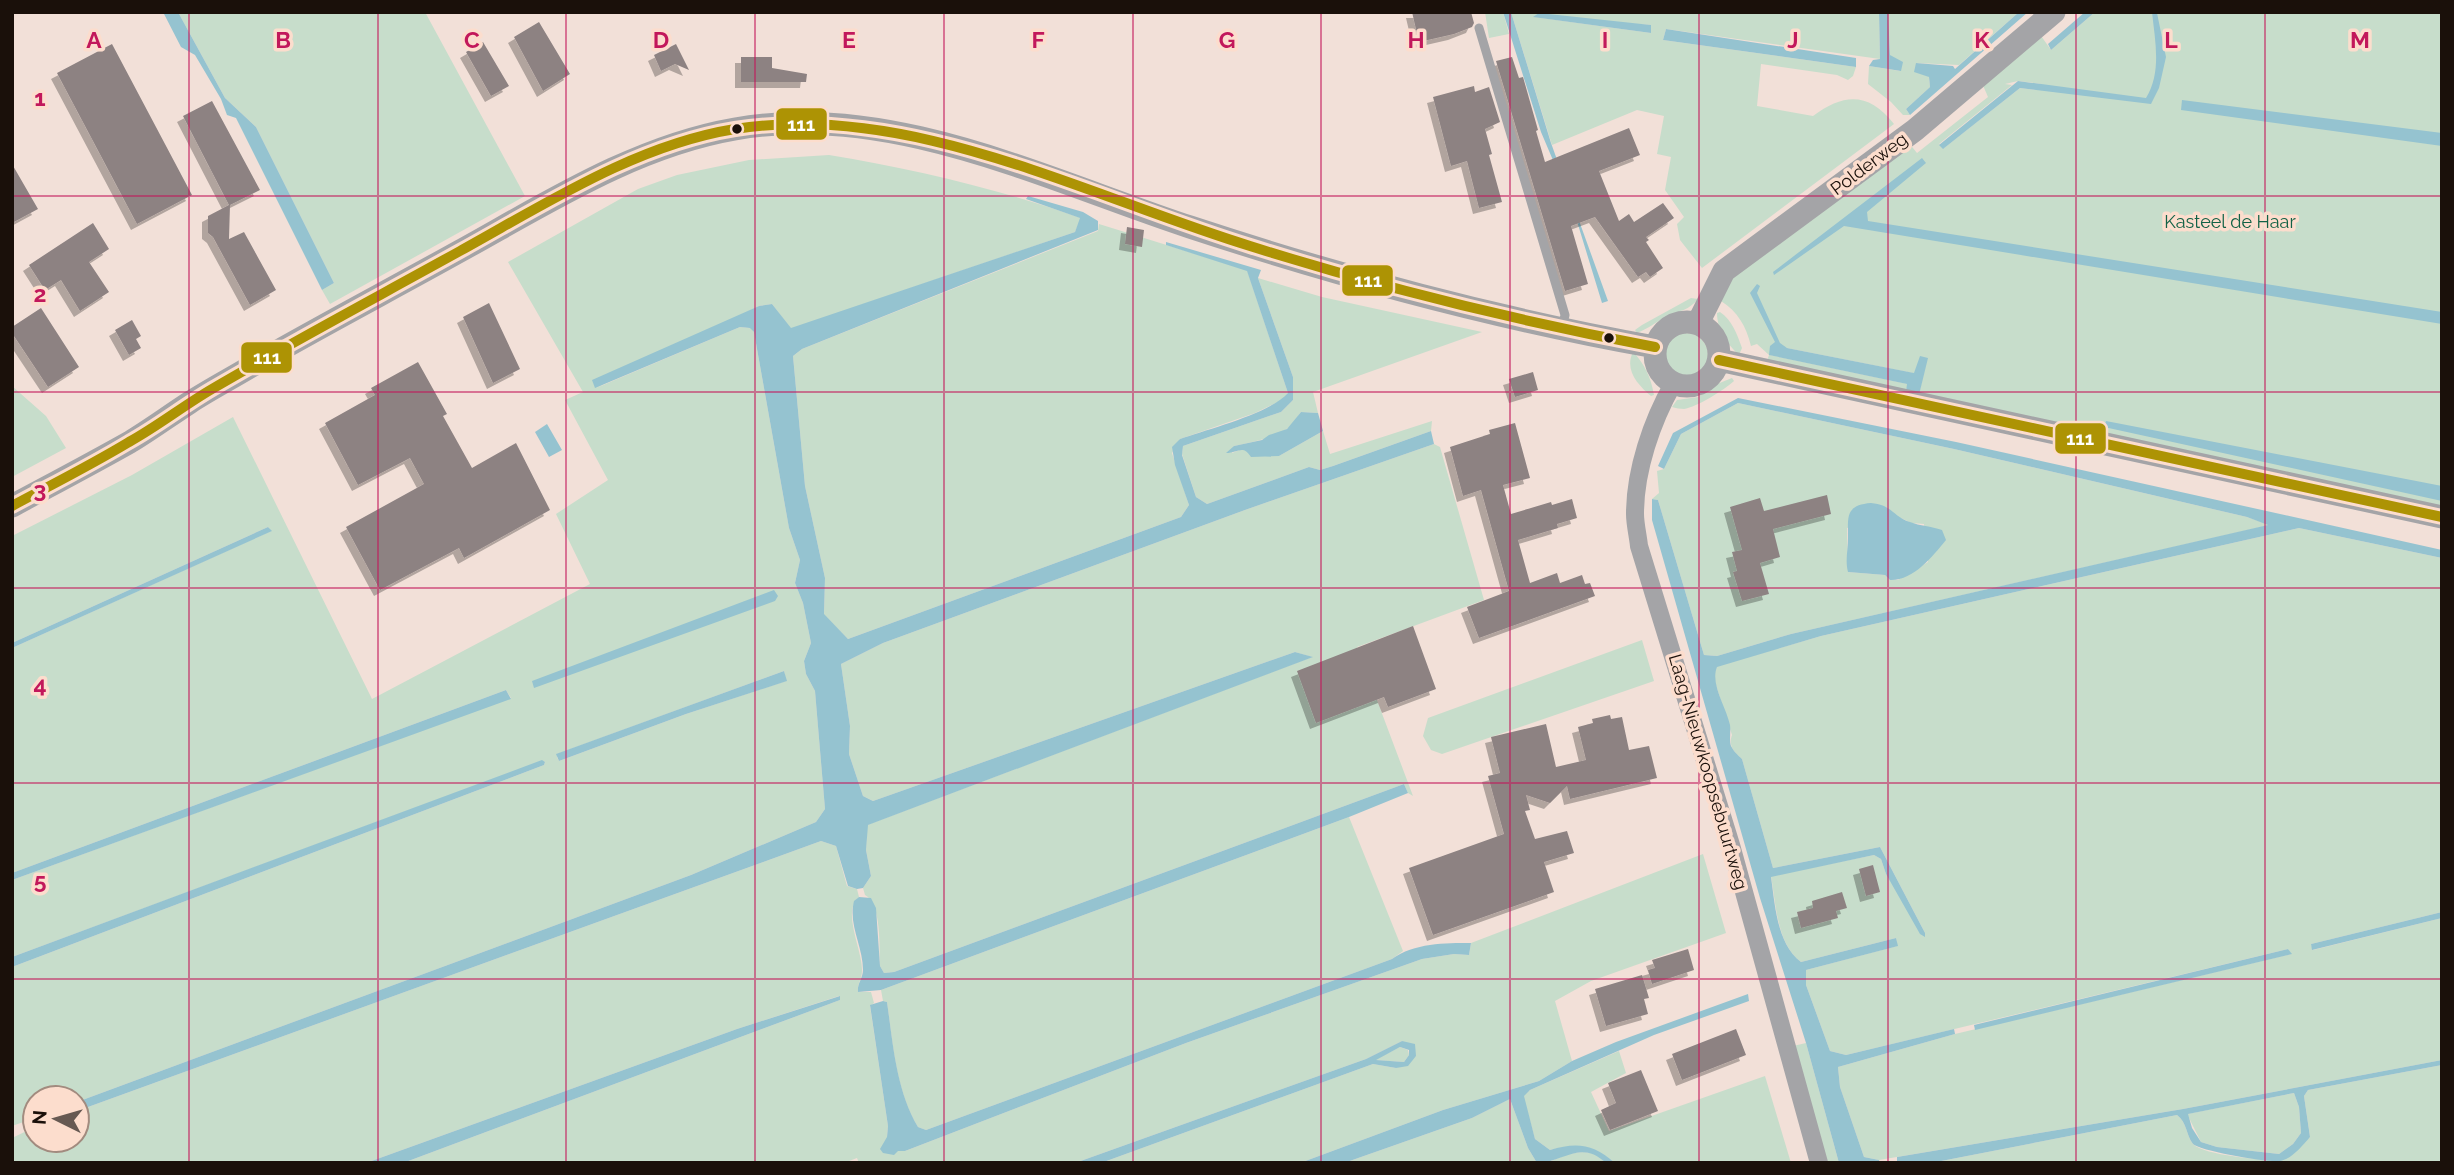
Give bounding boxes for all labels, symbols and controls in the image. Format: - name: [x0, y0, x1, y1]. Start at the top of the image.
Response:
- text: A: [86, 26, 102, 53]
- text: B: [275, 26, 291, 53]
- text: C: [464, 26, 480, 53]
- text: D: [653, 26, 669, 53]
- text: E: [842, 26, 856, 53]
- text: F: [1031, 26, 1045, 53]
- text: G: [1219, 26, 1235, 53]
- text: H: [1407, 26, 1425, 53]
- text: I: [1602, 26, 1608, 53]
- text: J: [1787, 26, 1799, 53]
- text: K: [1974, 26, 1990, 53]
- text: L: [2164, 26, 2178, 53]
- text: M: [2350, 26, 2370, 53]
- text: 1: [34, 84, 46, 111]
- line badge: 111: [775, 107, 828, 141]
- text: 111: [787, 113, 815, 135]
- unlabelled marker: [730, 122, 744, 136]
- street label: Polderweg: [1826, 128, 1911, 199]
- park label: Kasteel de Haar: [2164, 211, 2296, 232]
- line badge: 111: [1341, 264, 1394, 297]
- text: 111: [1354, 269, 1382, 291]
- text: 2: [34, 280, 46, 307]
- unlabelled marker: [1602, 331, 1616, 345]
- line badge: 111: [240, 341, 293, 374]
- text: 111: [253, 346, 281, 368]
- line badge: 111: [2054, 422, 2107, 455]
- text: 111: [2066, 427, 2094, 449]
- text: 3: [34, 476, 46, 503]
- street label: Laag-Nieuwkoopsebuurtweg: [1665, 652, 1752, 892]
- text: 4: [33, 671, 47, 698]
- text: 5: [34, 867, 47, 894]
- north arrow: [21, 1084, 91, 1154]
- text: N: [27, 1109, 51, 1126]

